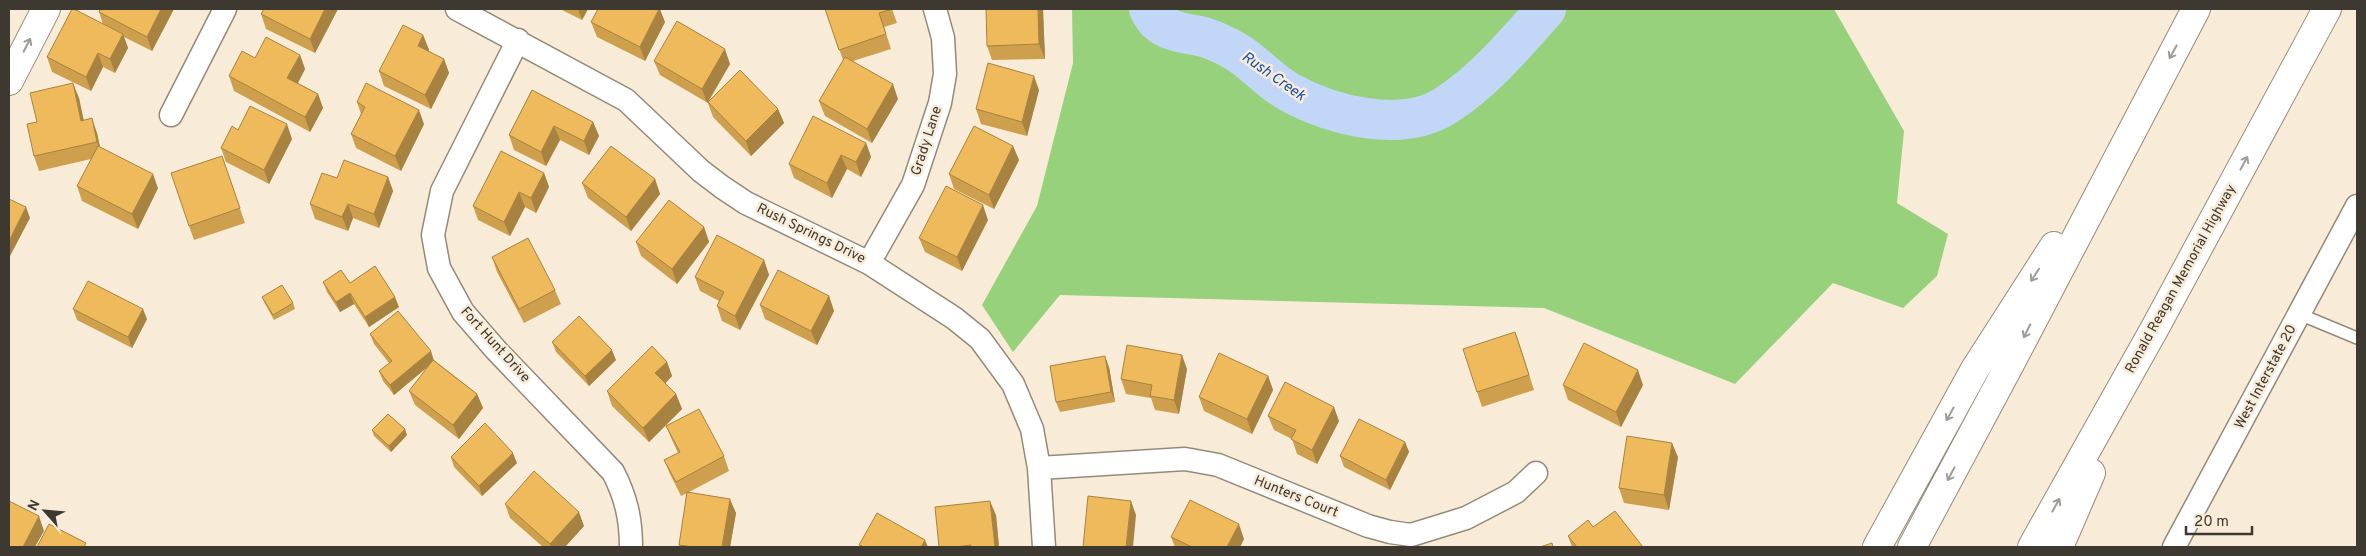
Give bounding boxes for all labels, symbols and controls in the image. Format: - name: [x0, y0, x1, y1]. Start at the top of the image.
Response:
- one-way arrow: [23, 38, 32, 53]
- one-way arrow: [2168, 44, 2178, 59]
- water label: Rush Creek: [1237, 48, 1309, 106]
- street label: Grady Lane: [908, 104, 946, 178]
- one-way arrow: [2240, 156, 2249, 171]
- street label: Ronald Reagan Memorial Highway: [2122, 182, 2240, 376]
- street label: Rush Springs Drive: [754, 200, 868, 268]
- one-way arrow: [2030, 268, 2040, 282]
- street label: Fort Hunt Drive: [457, 304, 533, 386]
- street label: West Interstate 20: [2231, 322, 2301, 432]
- one-way arrow: [2022, 323, 2031, 338]
- one-way arrow: [1945, 406, 1955, 420]
- one-way arrow: [1946, 467, 1956, 482]
- street label: Hunters Court: [1251, 472, 1341, 522]
- north arrow: [20, 486, 70, 536]
- text: N: [25, 497, 45, 514]
- one-way arrow: [2051, 498, 2061, 512]
- scale bar: [2186, 504, 2252, 536]
- text: 20 m: [2194, 513, 2229, 532]

